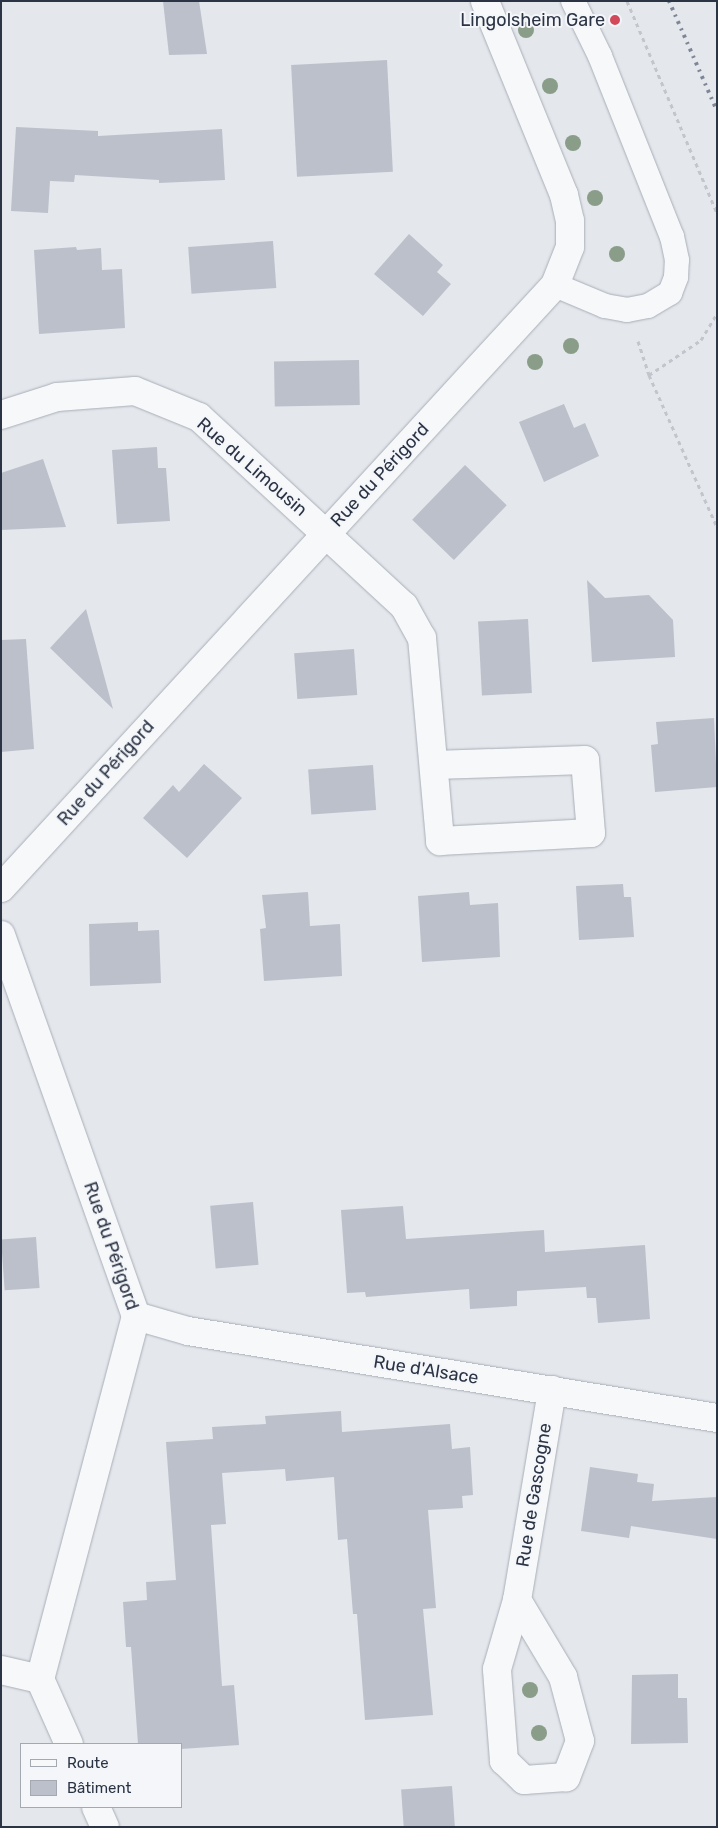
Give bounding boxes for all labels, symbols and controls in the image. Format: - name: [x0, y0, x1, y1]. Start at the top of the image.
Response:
- place label: Lingolsheim Gare: [460, 9, 605, 31]
- marker: Lingolsheim Gare: [609, 14, 621, 26]
- street label: Rue du Limousin: [192, 413, 312, 521]
- street label: Rue du Périgord: [326, 419, 434, 531]
- street label: Rue du Périgord: [53, 716, 159, 830]
- street label: Rue du Périgord: [79, 1179, 143, 1313]
- street label: Rue d'Alsace: [372, 1351, 480, 1389]
- street label: Rue de Gascogne: [512, 1421, 556, 1569]
- legend: [20, 1743, 182, 1808]
- text: Route: [67, 1754, 109, 1772]
- text: Bâtiment: [67, 1779, 131, 1797]

